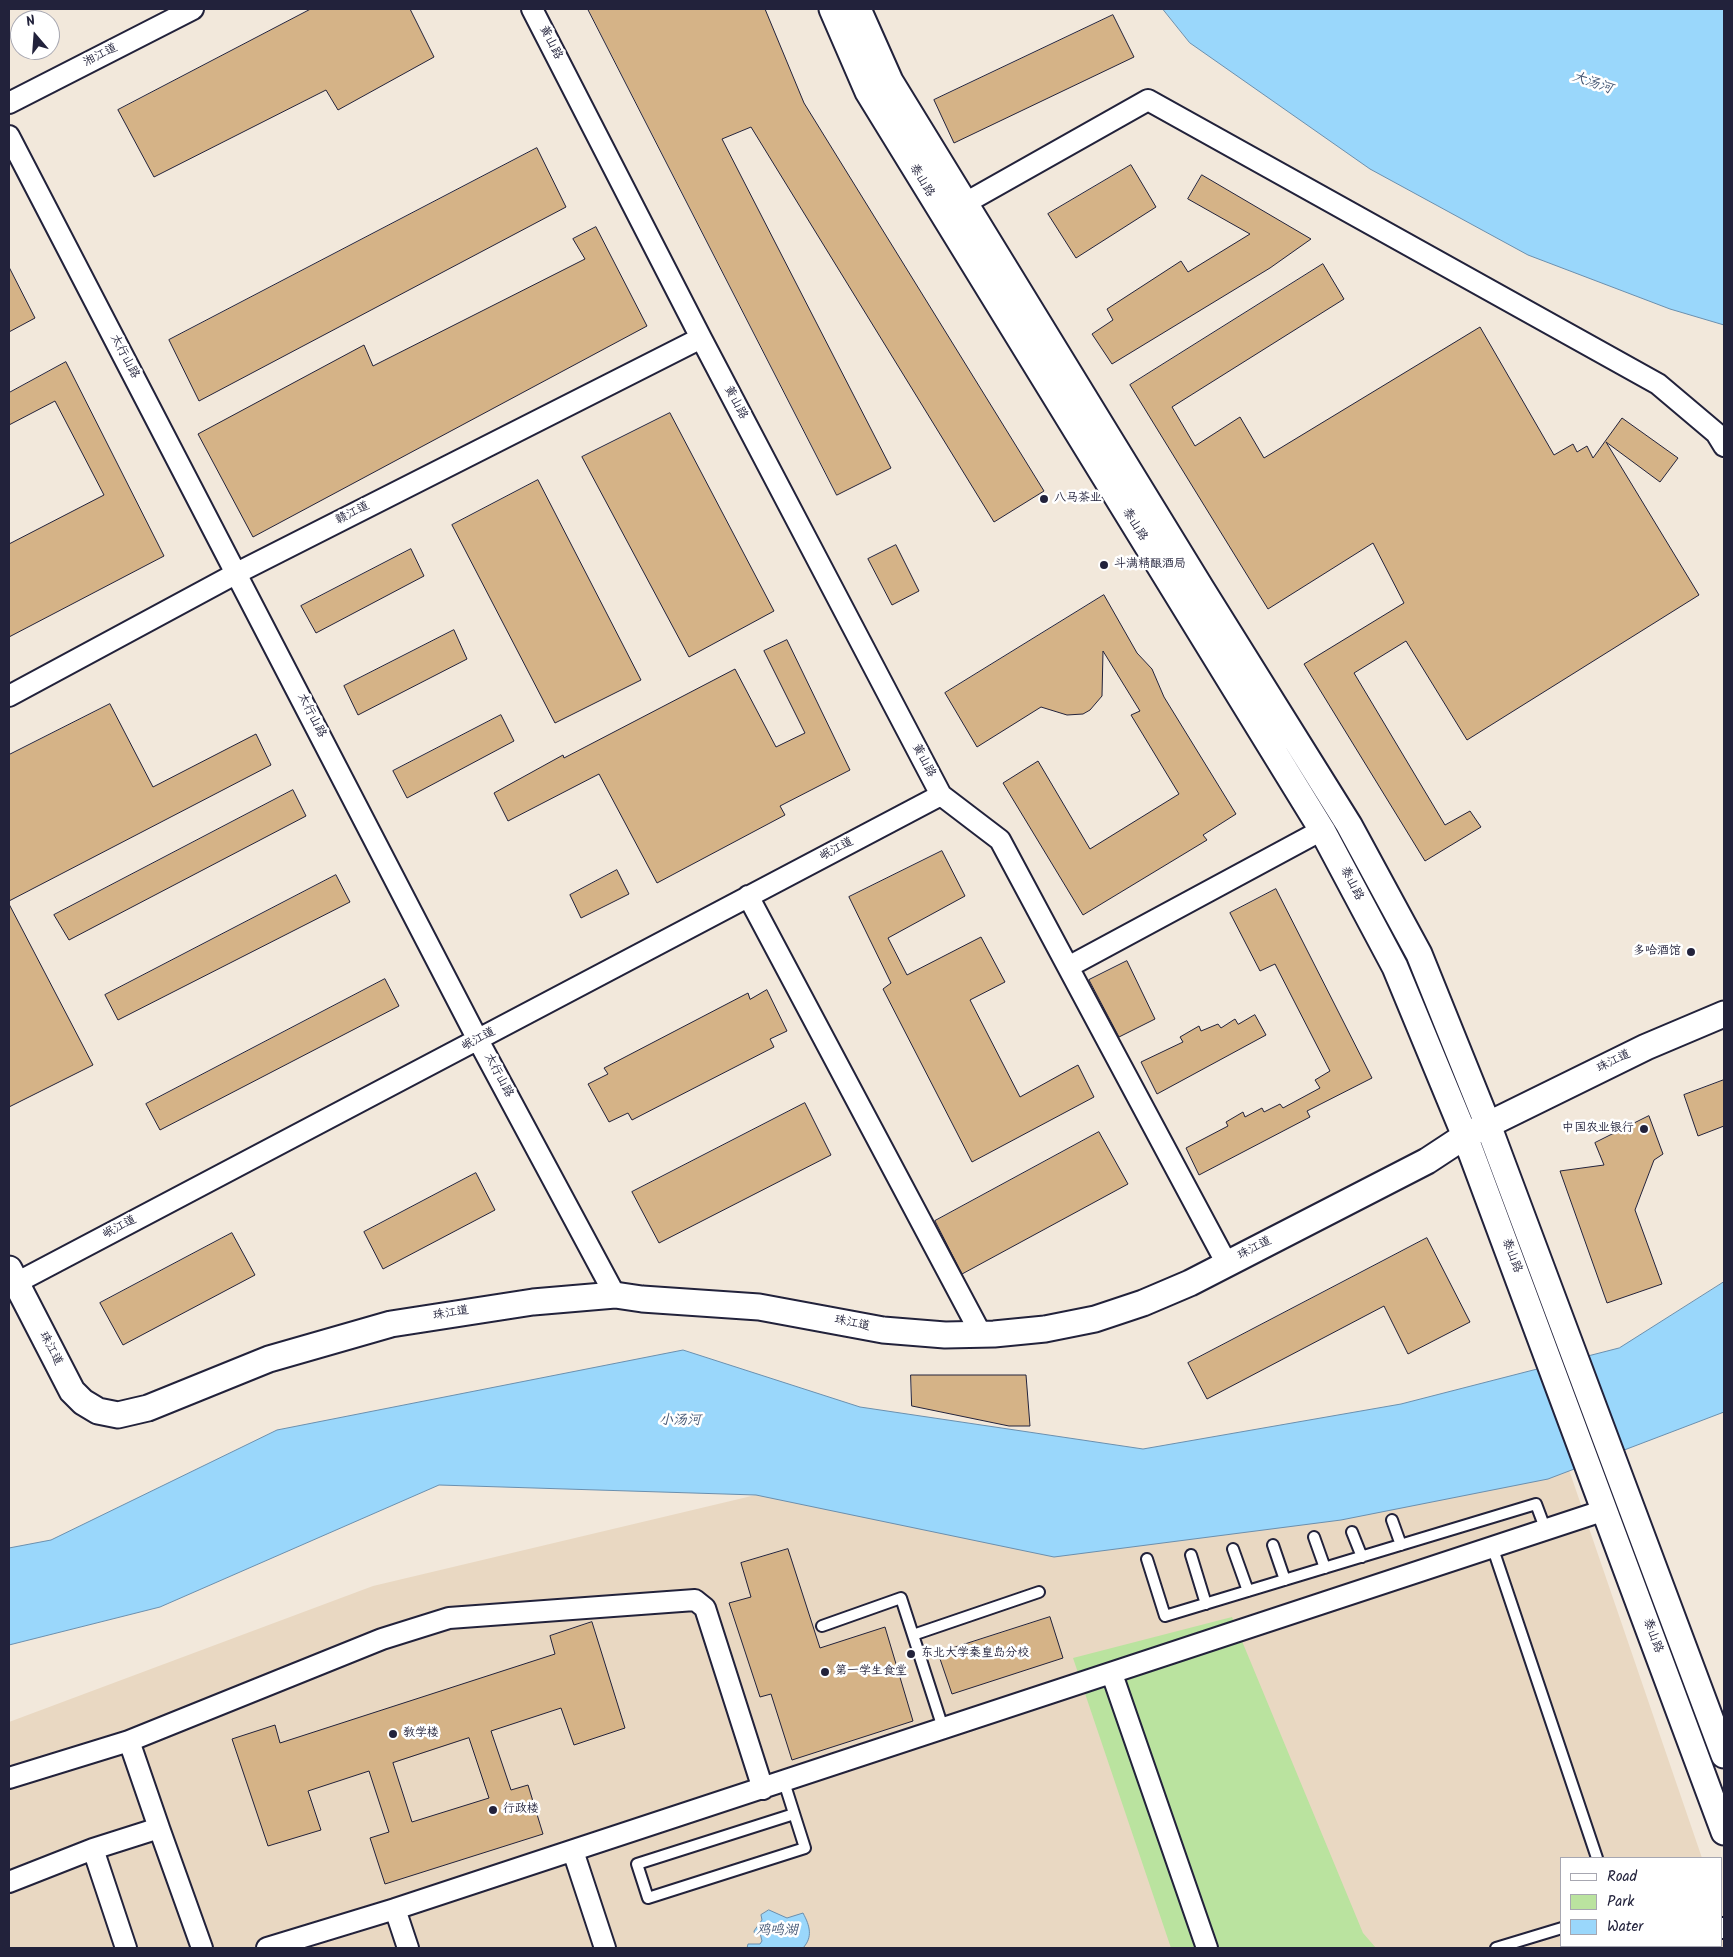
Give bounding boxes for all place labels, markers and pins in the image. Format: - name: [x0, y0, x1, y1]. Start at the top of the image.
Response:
- place label: 八马茶业: [1054, 492, 1102, 506]
- marker: 八马茶业: [1038, 493, 1050, 505]
- place label: 斗满精酿酒局: [1114, 558, 1186, 572]
- marker: 斗满精酿酒局: [1098, 559, 1110, 571]
- place label: 多哈酒馆: [1633, 945, 1681, 959]
- marker: 多哈酒馆: [1685, 946, 1697, 958]
- place label: 中国农业银行: [1562, 1122, 1634, 1136]
- marker: 中国农业银行: [1638, 1123, 1650, 1135]
- place label: 东北大学秦皇岛分校: [921, 1647, 1029, 1661]
- marker: 东北大学秦皇岛分校: [905, 1648, 917, 1660]
- place label: 第一学生食堂: [835, 1665, 907, 1679]
- marker: 第一学生食堂: [819, 1666, 831, 1678]
- place label: 教学楼: [403, 1727, 439, 1741]
- marker: 教学楼: [387, 1728, 399, 1740]
- place label: 行政楼: [503, 1803, 539, 1817]
- marker: 行政楼: [487, 1804, 499, 1816]

